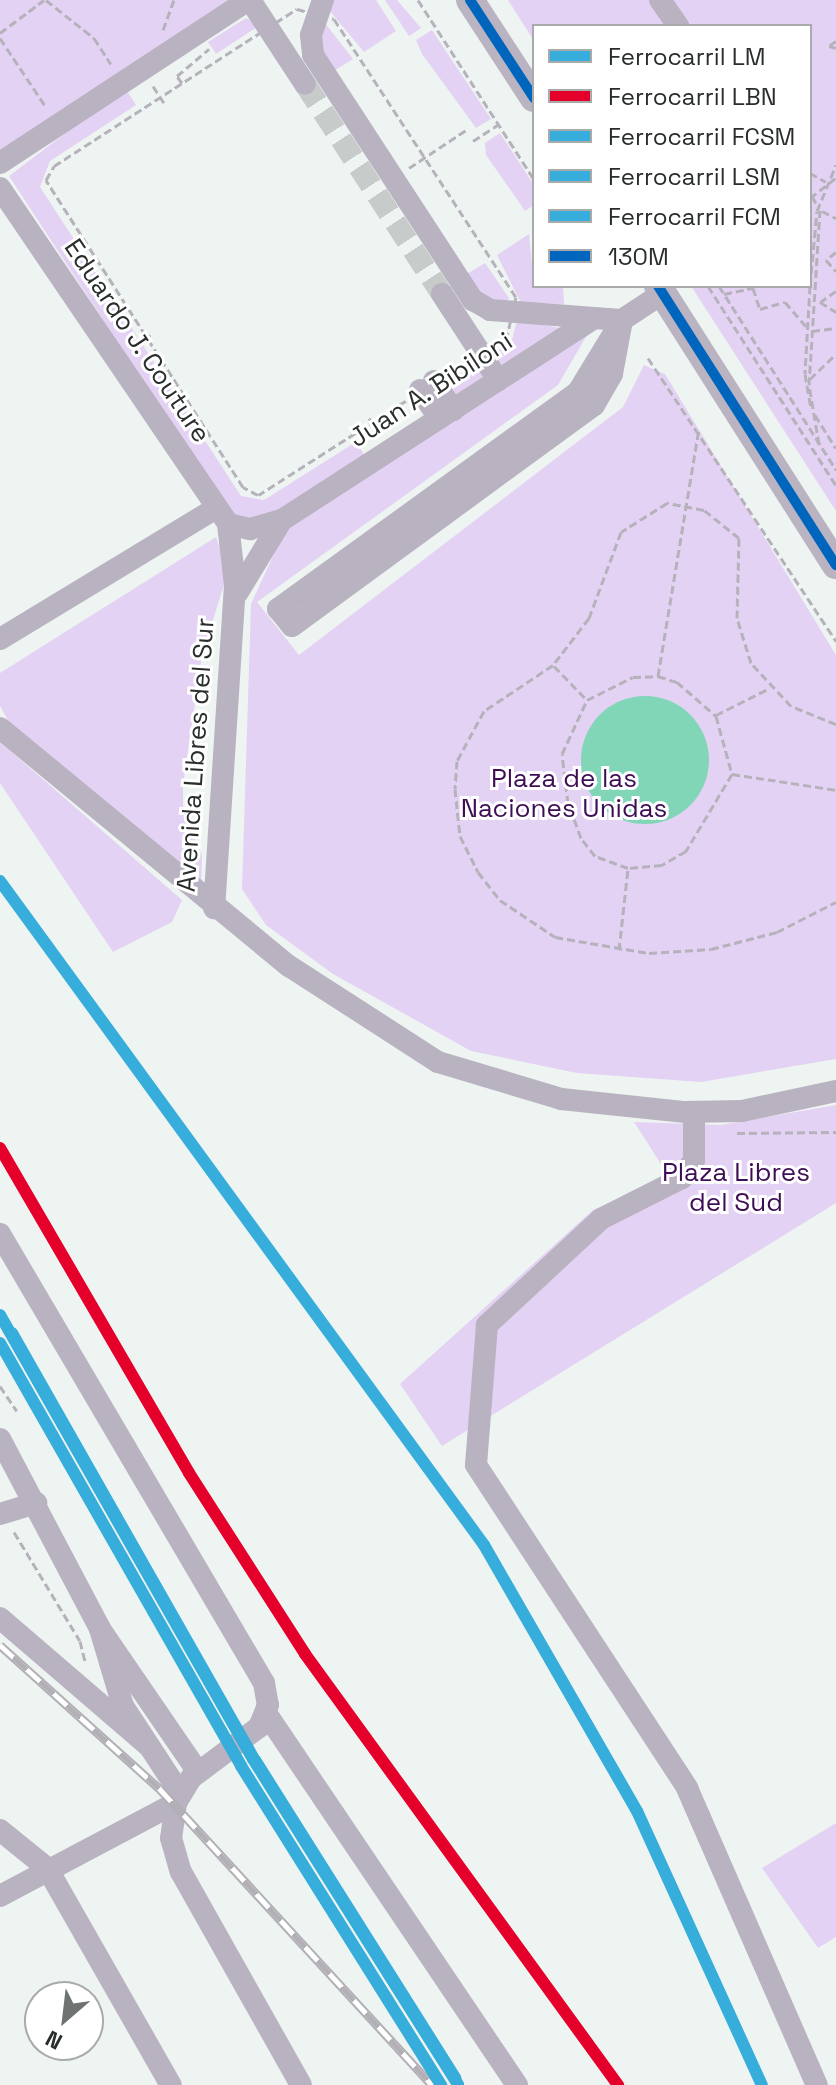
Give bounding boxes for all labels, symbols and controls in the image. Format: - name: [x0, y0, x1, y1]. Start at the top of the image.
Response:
- legend: [532, 24, 812, 288]
- text: Ferrocarril LM: [608, 41, 766, 72]
- text: Ferrocarril LBN: [608, 81, 777, 112]
- text: Ferrocarril FCSM: [608, 121, 795, 152]
- text: Ferrocarril LSM: [608, 161, 780, 192]
- text: Ferrocarril FCM: [608, 201, 781, 232]
- street label: Eduardo J. Couture: [57, 233, 217, 449]
- text: 130M: [608, 241, 669, 272]
- street label: Juan A. Bibiloni: [343, 325, 519, 455]
- street label: Avenida Libres del Sur: [171, 617, 221, 893]
- park label: Plaza de las Naciones Unidas: [461, 763, 667, 824]
- park label: Plaza Libres del Sud: [662, 1157, 810, 1218]
- north arrow: [24, 1981, 104, 2061]
- text: N: [41, 2025, 67, 2056]

